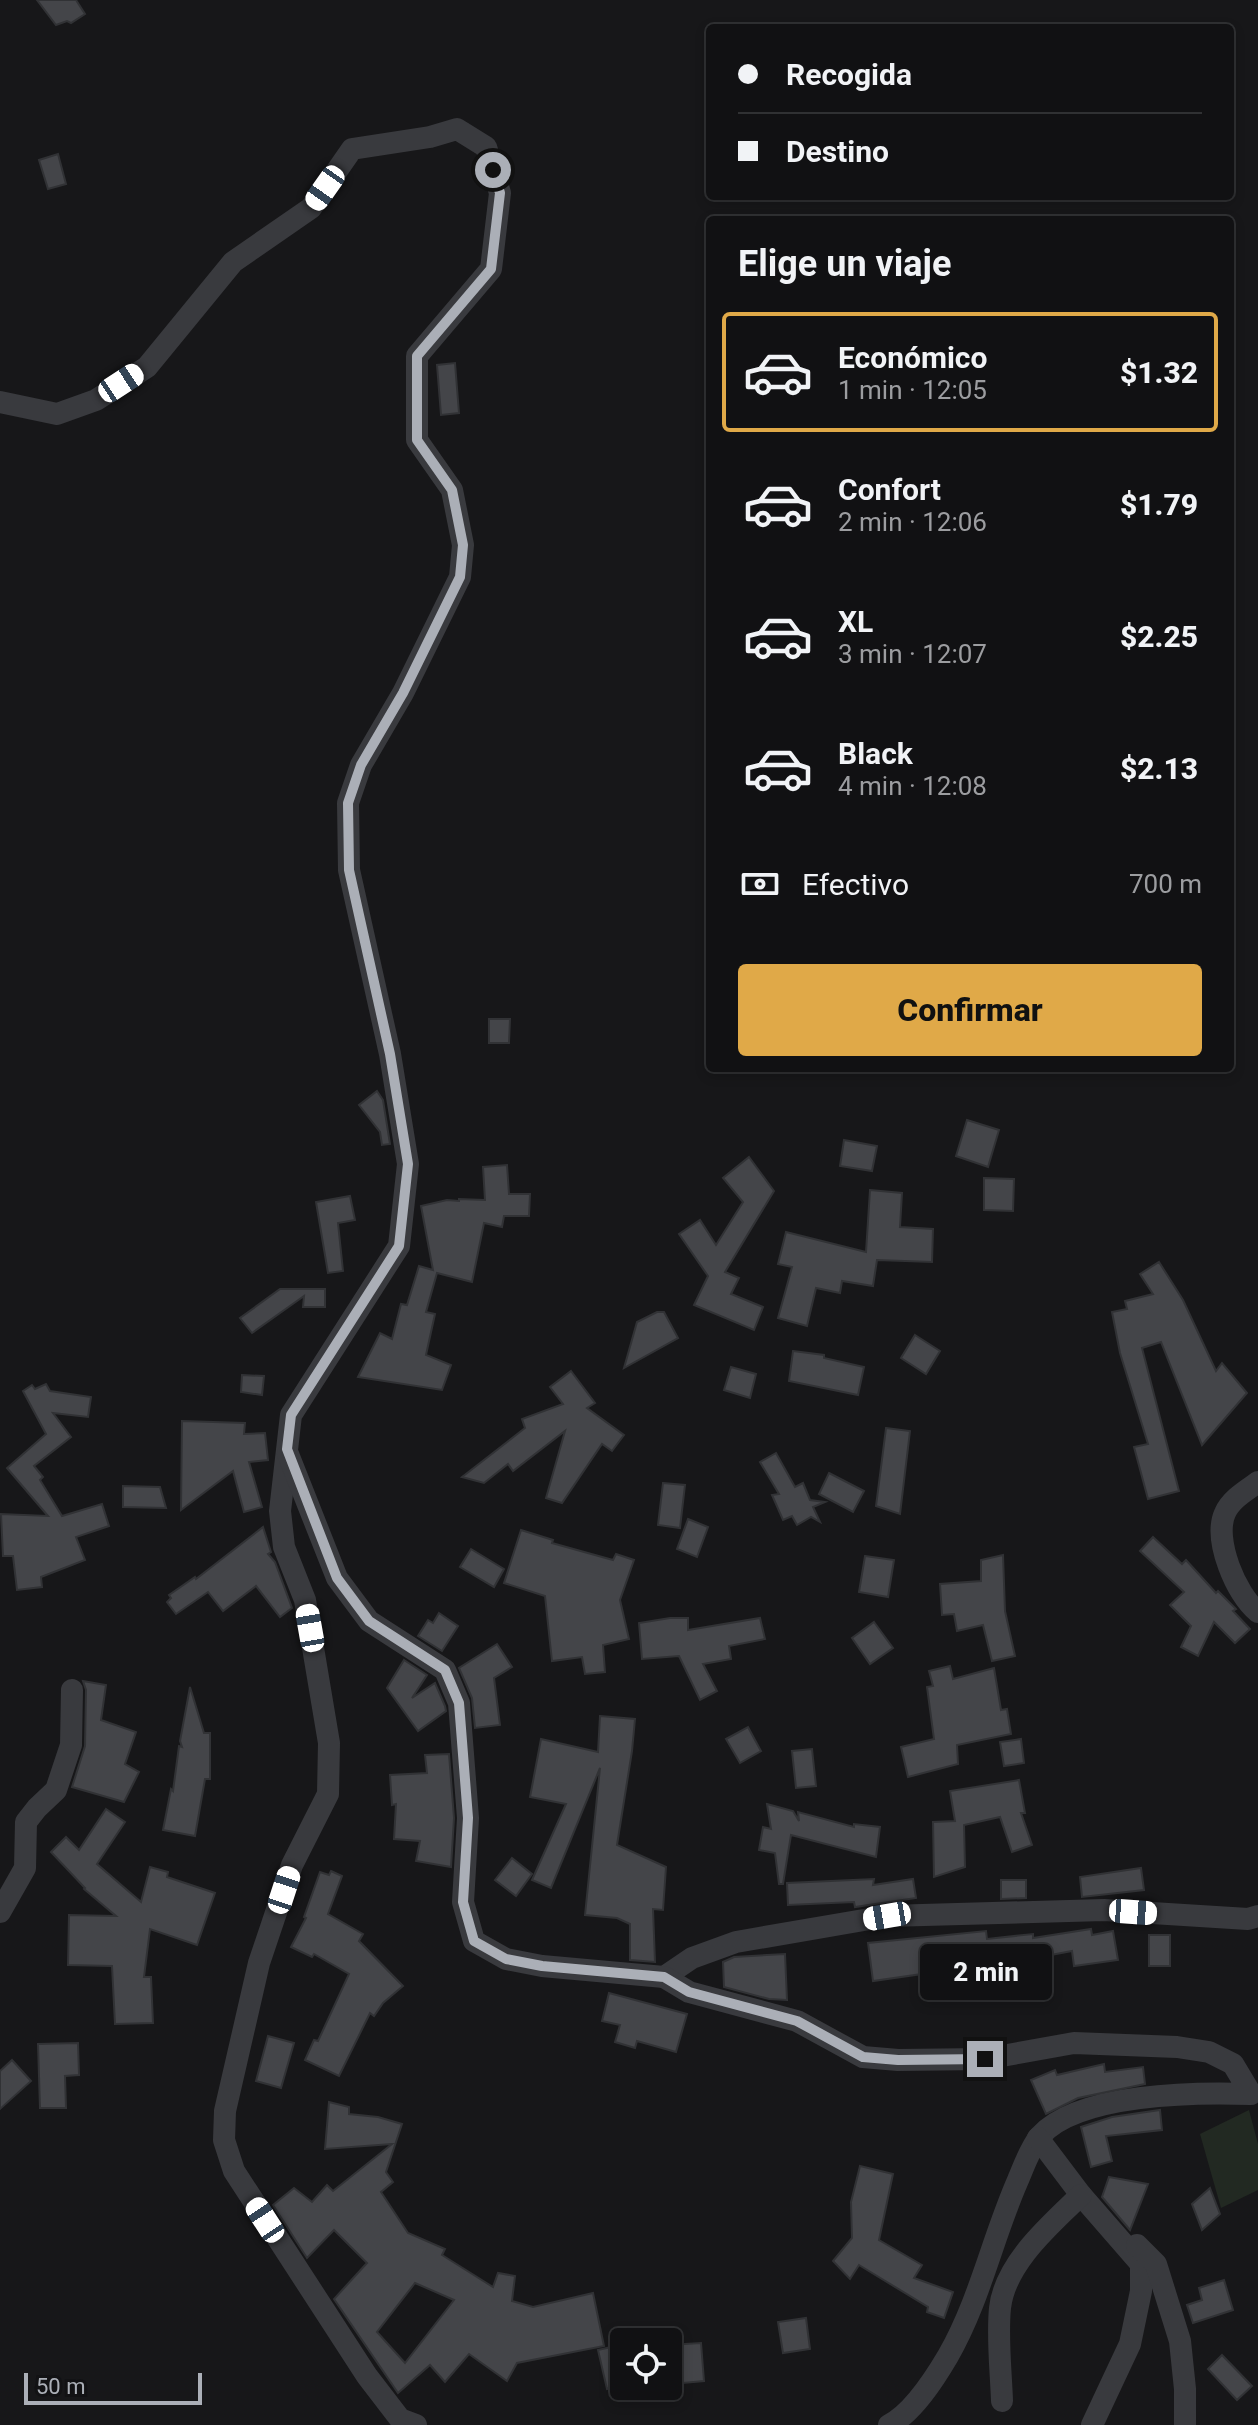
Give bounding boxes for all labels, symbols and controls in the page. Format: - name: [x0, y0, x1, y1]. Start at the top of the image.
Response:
- text: Recogida: [786, 57, 912, 92]
- text: Destino: [786, 134, 889, 169]
- route start: [475, 152, 511, 188]
- car: [301, 161, 349, 215]
- text: Elige un viaje: [738, 243, 951, 285]
- icon: car: [742, 336, 814, 408]
- text: Económico: [838, 340, 987, 375]
- text: $1.32: [1120, 355, 1198, 390]
- car: [94, 360, 148, 406]
- text: 1 min · 12:05: [838, 375, 987, 405]
- icon: car: [742, 468, 814, 540]
- text: Confort: [838, 472, 941, 507]
- text: $1.79: [1120, 487, 1198, 522]
- text: 2 min · 12:06: [838, 507, 987, 537]
- icon: car: [742, 600, 814, 672]
- text: XL: [838, 604, 873, 639]
- text: $2.25: [1120, 619, 1198, 654]
- text: 3 min · 12:07: [838, 639, 987, 669]
- icon: car: [742, 732, 814, 804]
- text: Black: [838, 736, 913, 771]
- text: $2.13: [1120, 751, 1198, 786]
- text: 4 min · 12:08: [838, 771, 987, 801]
- icon: cash: [738, 862, 782, 906]
- text: Efectivo: [802, 867, 909, 902]
- text: 700 m: [1129, 869, 1202, 899]
- button: Confirmar: [738, 964, 1202, 1056]
- car: [294, 1602, 326, 1654]
- car: [265, 1863, 303, 1917]
- car: [1108, 1898, 1158, 1926]
- car: [861, 1900, 913, 1932]
- callout: 2 min: [919, 1943, 1051, 1999]
- text: 2 min: [953, 1957, 1019, 1987]
- route end: [967, 2041, 1003, 2077]
- car: [242, 2193, 288, 2247]
- map controls: [610, 2328, 682, 2400]
- button: locate: [610, 2328, 682, 2400]
- scale bar: [24, 2369, 202, 2405]
- text: 50 m: [36, 2374, 85, 2399]

